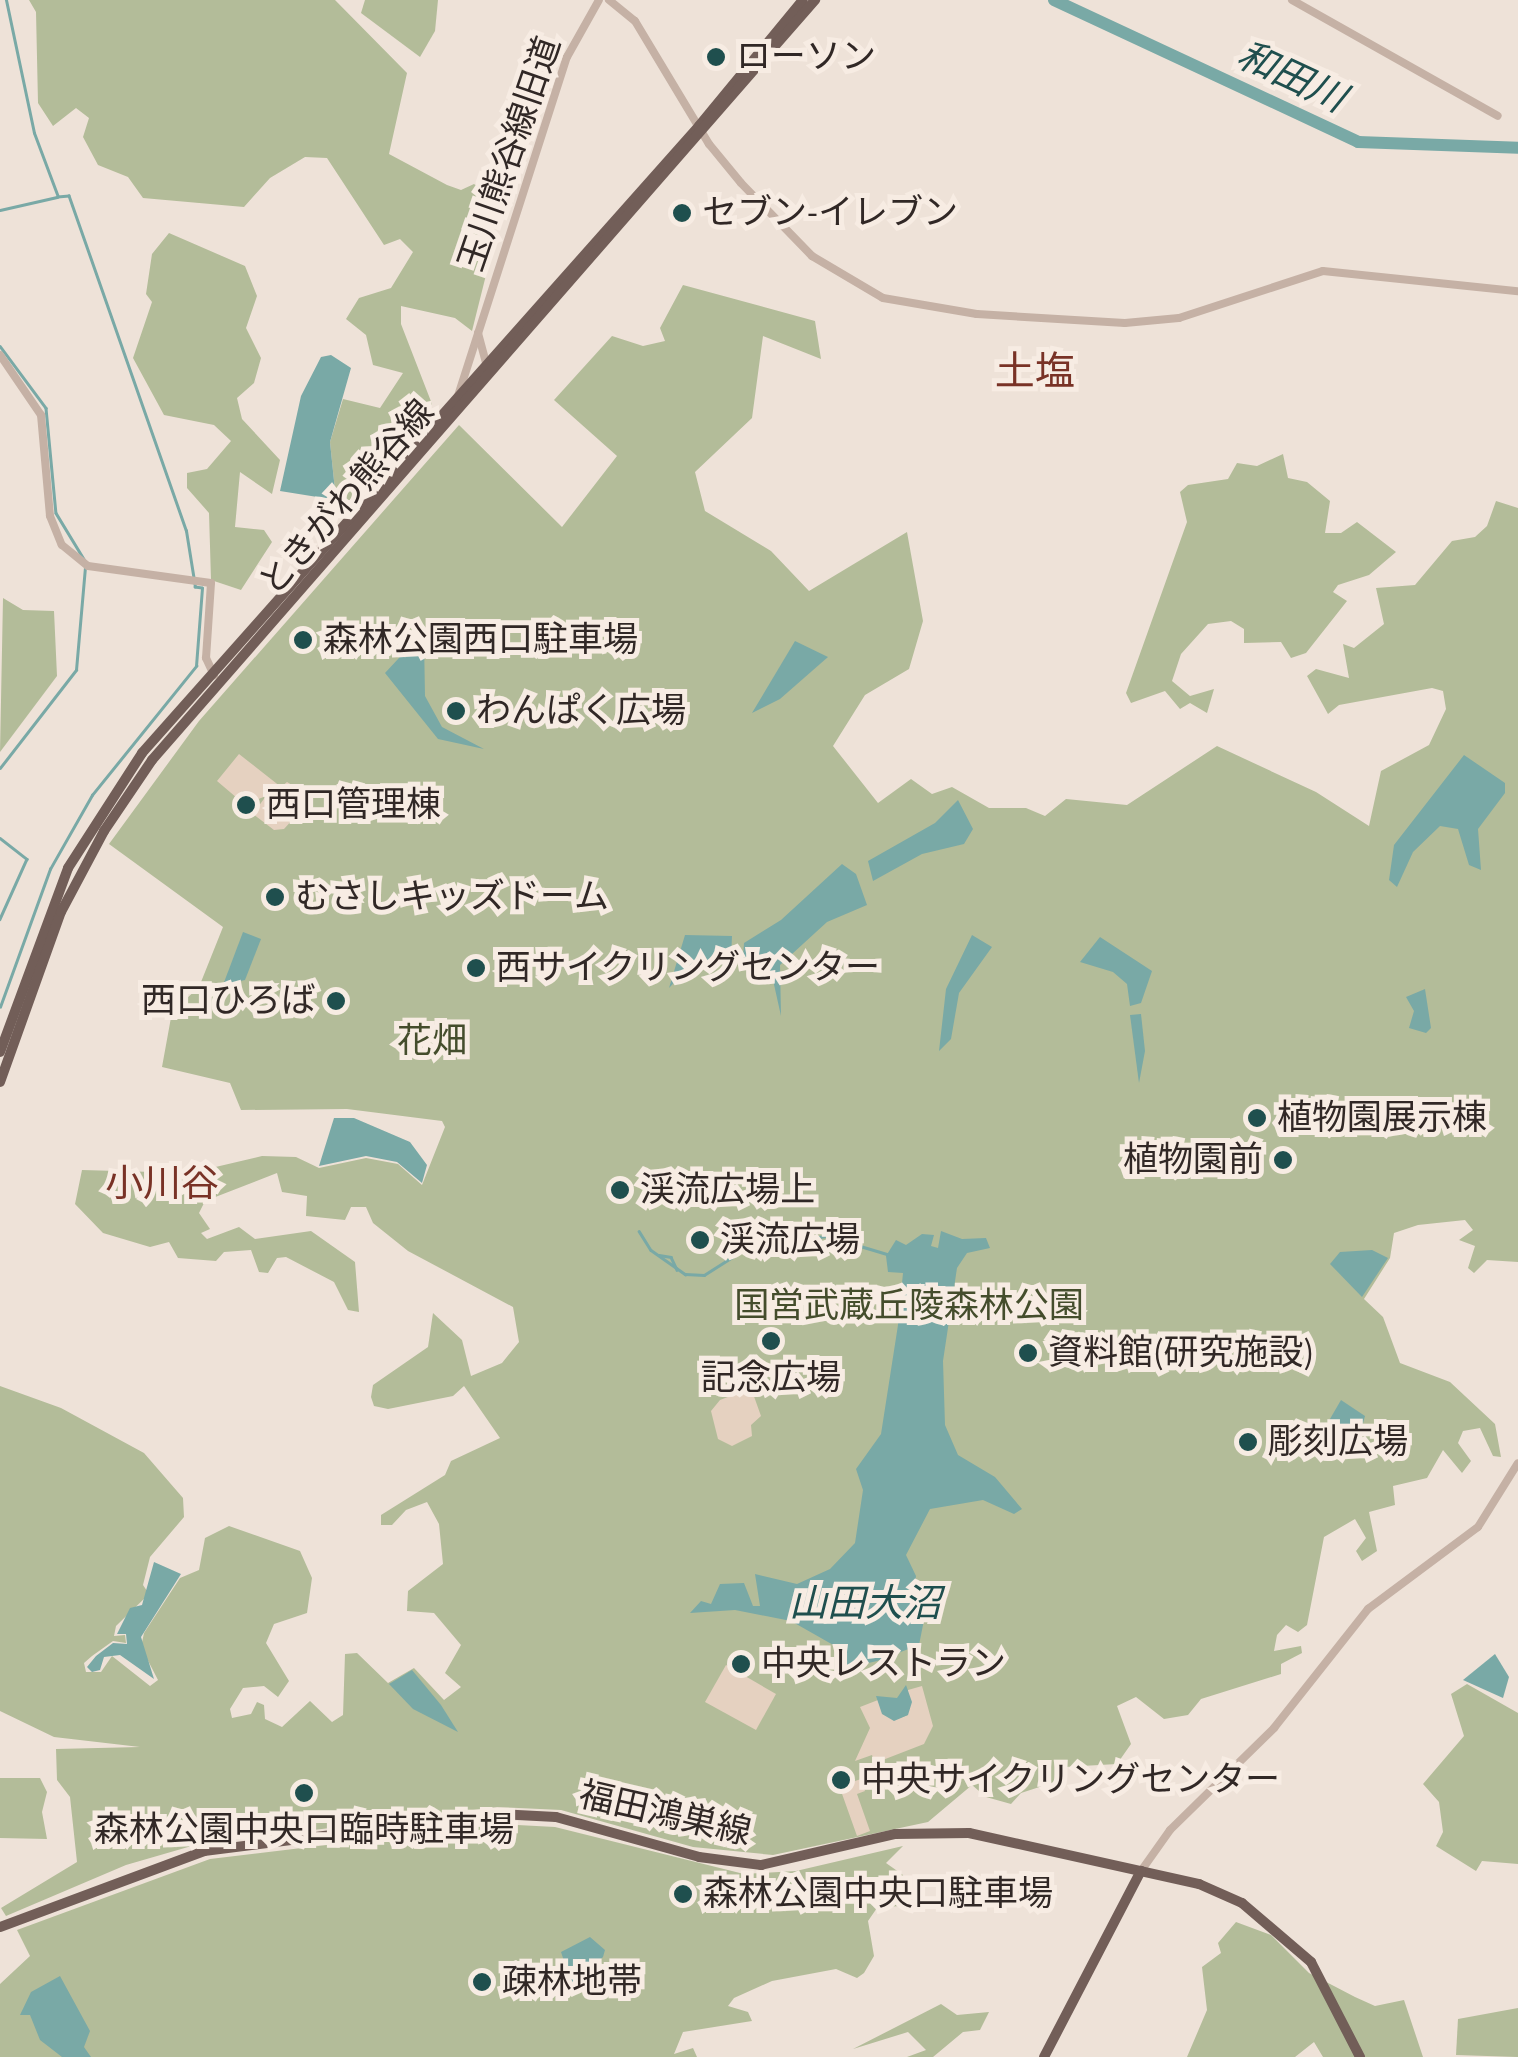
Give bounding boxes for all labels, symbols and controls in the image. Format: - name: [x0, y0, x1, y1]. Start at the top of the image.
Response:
- street label: 玉川熊谷線旧道: [450, 31, 570, 277]
- water label: 和田川: [1230, 33, 1352, 123]
- place label: ローソン: [736, 36, 876, 78]
- marker: ローソン: [705, 46, 727, 68]
- place label: セブン-イレブン: [702, 192, 958, 234]
- marker: セブン-イレブン: [671, 202, 693, 224]
- district label: 土塩: [995, 349, 1075, 397]
- street label: ときがわ熊谷線: [251, 392, 443, 604]
- place label: 森林公園西口駐車場: [323, 619, 638, 661]
- marker: 森林公園西口駐車場: [292, 629, 314, 651]
- place label: わんぱく広場: [476, 690, 686, 732]
- marker: わんぱく広場: [445, 700, 467, 722]
- place label: 西口管理棟: [266, 784, 441, 826]
- marker: 西口管理棟: [235, 794, 257, 816]
- place label: むさしキッズドーム: [295, 876, 610, 918]
- marker: むさしキッズドーム: [264, 886, 286, 908]
- place label: 西サイクリングセンター: [496, 947, 881, 989]
- marker: 西サイクリングセンター: [465, 957, 487, 979]
- place label: 西口ひろば: [141, 980, 316, 1022]
- marker: 西口ひろば: [325, 990, 347, 1012]
- park label: 花畑: [397, 1020, 467, 1062]
- place label: 植物園展示棟: [1277, 1097, 1487, 1139]
- marker: 植物園展示棟: [1246, 1107, 1268, 1129]
- place label: 植物園前: [1123, 1139, 1263, 1181]
- marker: 植物園前: [1272, 1149, 1294, 1171]
- district label: 小川谷: [105, 1162, 219, 1208]
- place label: 渓流広場上: [640, 1169, 815, 1211]
- marker: 渓流広場上: [609, 1179, 631, 1201]
- place label: 渓流広場: [720, 1219, 860, 1261]
- marker: 渓流広場: [689, 1229, 711, 1251]
- park label: 国営武蔵丘陵森林公園: [734, 1285, 1084, 1327]
- marker: 記念広場: [760, 1330, 782, 1352]
- place label: 資料館(研究施設): [1048, 1332, 1314, 1374]
- marker: 資料館(研究施設): [1017, 1342, 1039, 1364]
- place label: 記念広場: [701, 1357, 841, 1399]
- place label: 彫刻広場: [1268, 1421, 1408, 1463]
- marker: 彫刻広場: [1237, 1431, 1259, 1453]
- water label: 山田大沼: [789, 1582, 941, 1628]
- place label: 中央レストラン: [761, 1643, 1006, 1685]
- marker: 中央レストラン: [730, 1653, 752, 1675]
- place label: 中央サイクリングセンター: [861, 1759, 1281, 1801]
- marker: 中央サイクリングセンター: [830, 1769, 852, 1791]
- street label: 福田鴻巣線: [575, 1774, 755, 1854]
- marker: 森林公園中央口臨時駐車場: [293, 1782, 315, 1804]
- place label: 森林公園中央口臨時駐車場: [94, 1809, 514, 1851]
- place label: 森林公園中央口駐車場: [703, 1873, 1053, 1915]
- marker: 森林公園中央口駐車場: [672, 1883, 694, 1905]
- place label: 疎林地帯: [502, 1961, 642, 2003]
- marker: 疎林地帯: [471, 1971, 493, 1993]

